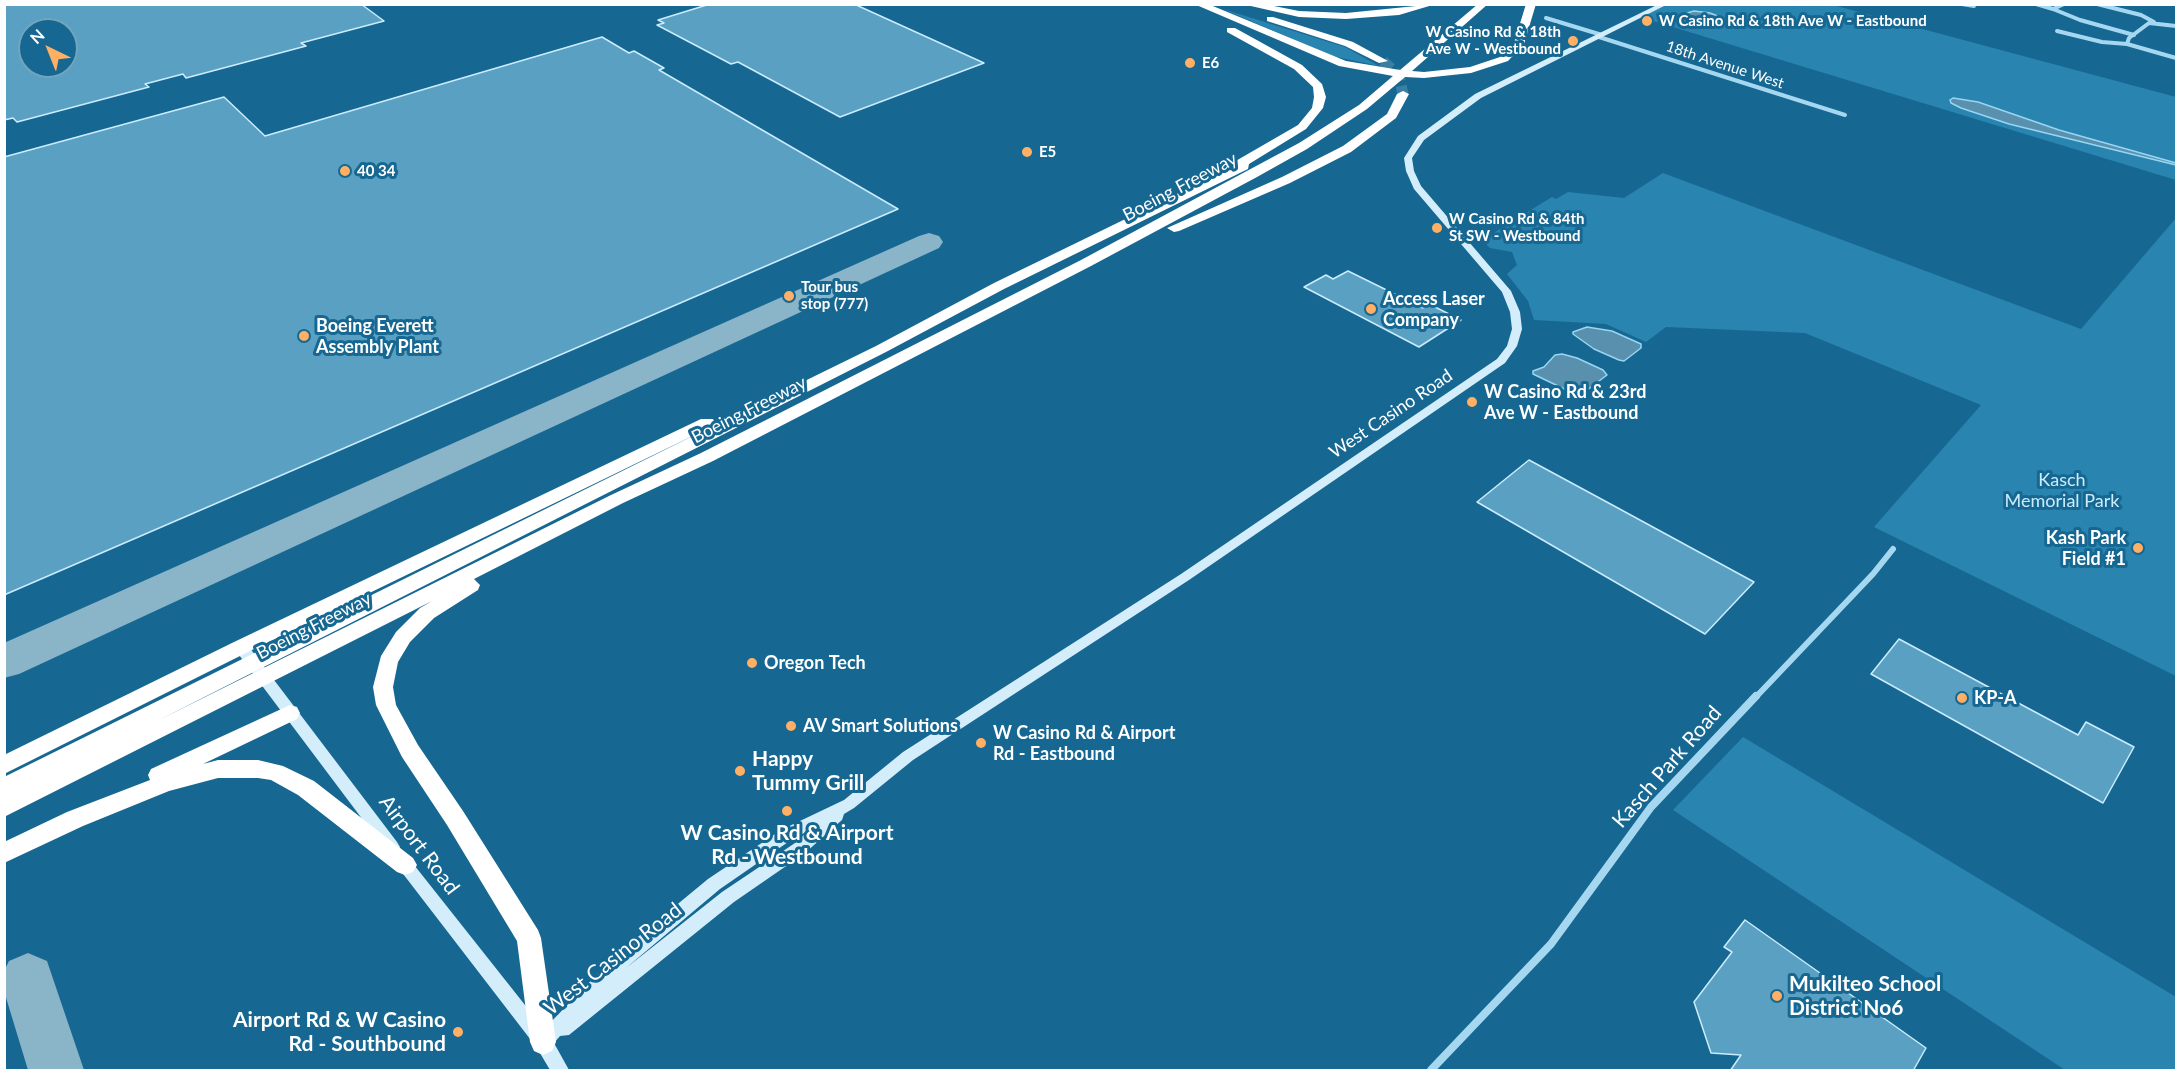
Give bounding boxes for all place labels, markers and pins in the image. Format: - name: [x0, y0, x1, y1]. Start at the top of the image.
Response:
- place label: W Casino Rd & 18th Ave W - Eastbound: [1659, 12, 1927, 30]
- marker: W Casino Rd & 18th Ave W - Eastbound: [1640, 14, 1654, 28]
- place label: W Casino Rd & 18th Ave W - Westbound: [1426, 23, 1561, 58]
- marker: W Casino Rd & 18th Ave W - Westbound: [1566, 34, 1580, 48]
- place label: E6: [1202, 54, 1219, 72]
- marker: E6: [1183, 56, 1197, 70]
- place label: E5: [1039, 143, 1056, 161]
- marker: E5: [1020, 145, 1034, 159]
- place label: 40 34: [357, 162, 395, 180]
- marker: 40 34: [338, 164, 352, 178]
- place label: W Casino Rd & 84th St SW - Westbound: [1449, 210, 1584, 245]
- marker: W Casino Rd & 84th St SW - Westbound: [1430, 221, 1444, 235]
- place label: Tour bus stop (777): [801, 278, 868, 313]
- place label: Access Laser Company: [1383, 288, 1485, 330]
- marker: Tour bus stop (777): [782, 289, 796, 303]
- marker: Access Laser Company: [1364, 302, 1378, 316]
- place label: Boeing Everett Assembly Plant: [316, 315, 439, 358]
- marker: Boeing Everett Assembly Plant: [297, 329, 311, 343]
- place label: W Casino Rd & 23rd Ave W - Eastbound: [1484, 381, 1646, 424]
- marker: W Casino Rd & 23rd Ave W - Eastbound: [1465, 395, 1479, 409]
- place label: Kash Park Field #1: [2046, 527, 2126, 570]
- marker: Kash Park Field #1: [2131, 541, 2145, 555]
- place label: Oregon Tech: [764, 652, 866, 674]
- marker: Oregon Tech: [745, 656, 759, 670]
- place label: KP-A: [1974, 687, 2016, 709]
- marker: KP-A: [1955, 691, 1969, 705]
- place label: AV Smart Solutions: [803, 715, 958, 737]
- marker: AV Smart Solutions: [784, 719, 798, 733]
- place label: W Casino Rd & Airport Rd - Eastbound: [993, 722, 1176, 764]
- marker: W Casino Rd & Airport Rd - Eastbound: [974, 736, 988, 750]
- place label: Happy Tummy Grill: [752, 746, 864, 796]
- marker: Happy Tummy Grill: [733, 764, 747, 778]
- marker: W Casino Rd & Airport Rd - Westbound: [780, 804, 794, 818]
- place label: W Casino Rd & Airport Rd - Westbound: [681, 820, 893, 870]
- place label: Mukilteo School District No6: [1789, 971, 1941, 1021]
- marker: Mukilteo School District No6: [1770, 989, 1784, 1003]
- place label: Airport Rd & W Casino Rd - Southbound: [233, 1007, 446, 1057]
- marker: Airport Rd & W Casino Rd - Southbound: [451, 1025, 465, 1039]

